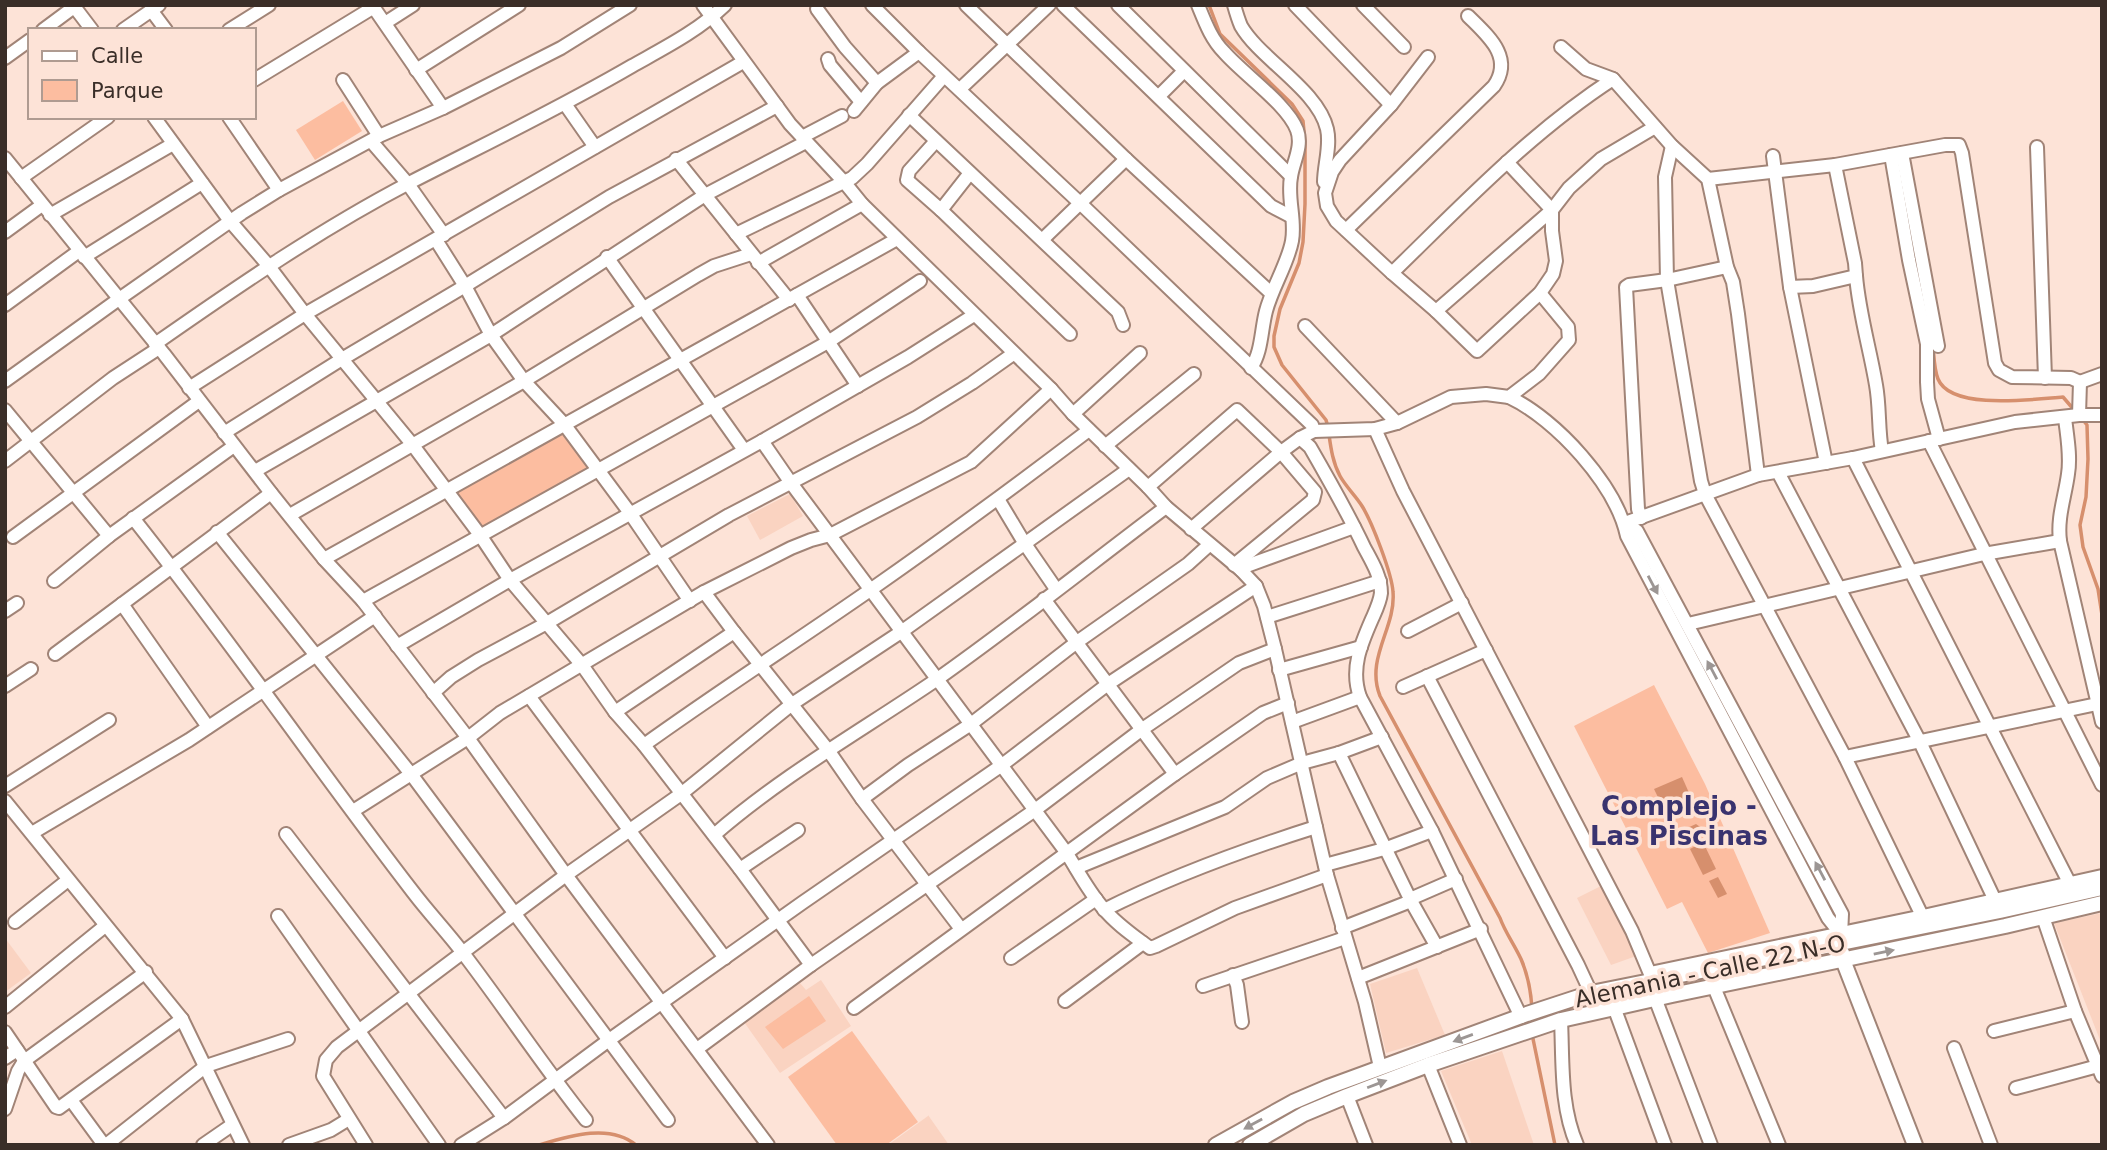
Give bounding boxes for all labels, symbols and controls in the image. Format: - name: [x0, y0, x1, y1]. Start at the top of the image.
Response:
- legend: [28, 28, 256, 119]
- text: Calle: [91, 44, 143, 68]
- text: Parque: [91, 79, 163, 103]
- one-way arrow: [1647, 575, 1659, 595]
- one-way arrow: [1707, 660, 1718, 680]
- district label: Complejo - Las Piscinas: [1590, 791, 1768, 851]
- one-way arrow: [1814, 860, 1826, 880]
- street label: Alemania - Calle 22 N-O: [1572, 930, 1848, 1012]
- one-way arrow: [1873, 946, 1895, 957]
- one-way arrow: [1452, 1033, 1473, 1044]
- one-way arrow: [1367, 1078, 1388, 1089]
- one-way arrow: [1243, 1118, 1263, 1130]

